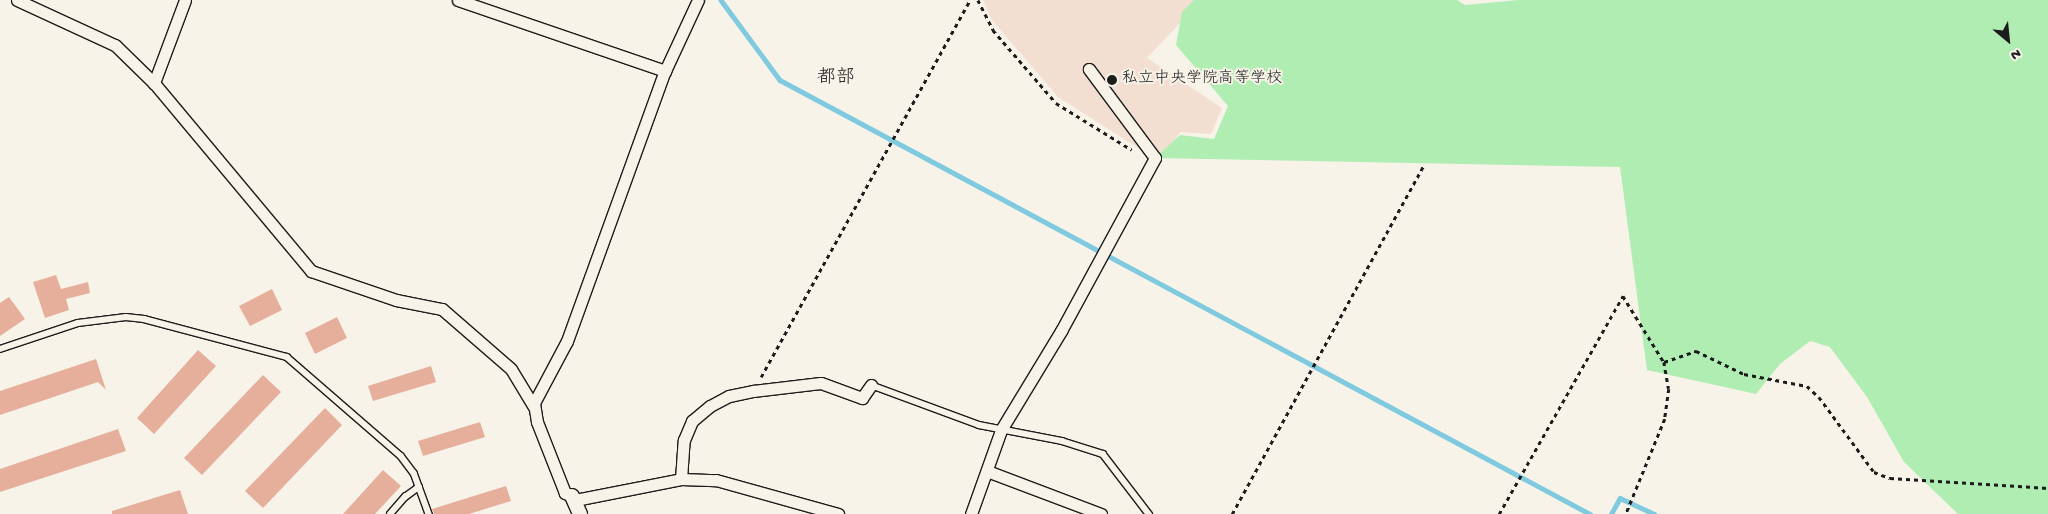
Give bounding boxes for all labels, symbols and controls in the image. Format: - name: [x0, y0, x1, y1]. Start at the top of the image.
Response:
- north arrow: [1983, 15, 2033, 65]
- text: N: [2007, 44, 2023, 63]
- district label: 都部: [817, 68, 855, 90]
- place label: 私立中央学院高等学校: [1122, 70, 1282, 90]
- marker: 私立中央学院高等学校: [1106, 74, 1118, 86]

